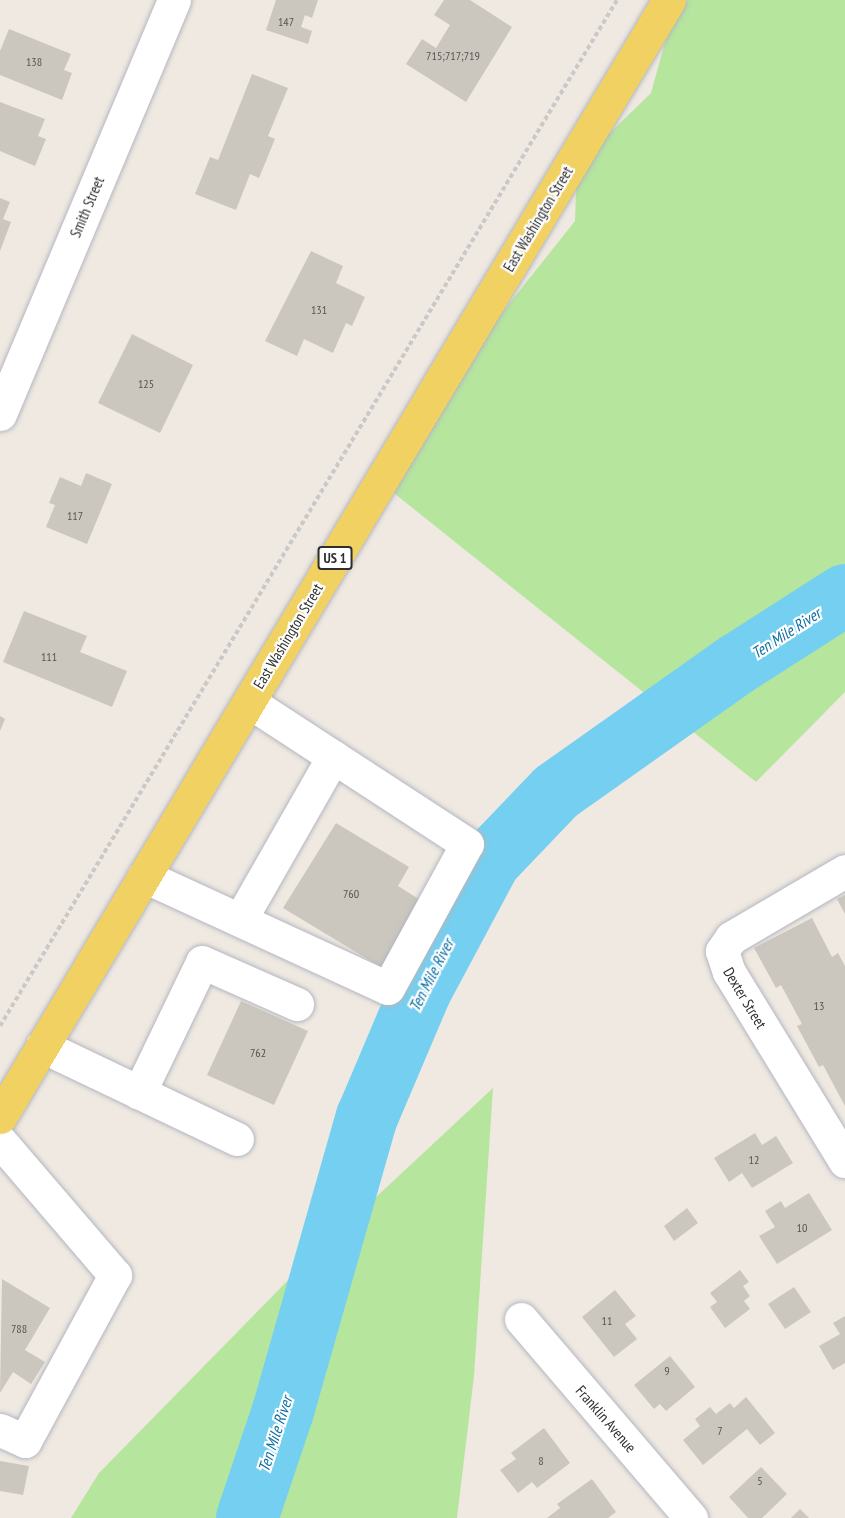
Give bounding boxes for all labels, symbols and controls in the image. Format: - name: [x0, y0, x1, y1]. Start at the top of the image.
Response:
- house number: 147: [278, 15, 294, 29]
- house number: 715;717;719: [426, 49, 480, 63]
- house number: 138: [26, 55, 42, 69]
- street label: East Washington Street: [499, 163, 577, 275]
- street label: Smith Street: [66, 174, 108, 240]
- house number: 131: [311, 303, 327, 317]
- house number: 125: [138, 377, 154, 391]
- house number: 117: [67, 509, 83, 523]
- road number: US 1: [317, 547, 353, 569]
- street label: East Washington Street: [249, 580, 327, 692]
- water label: Ten Mile River: [748, 604, 824, 662]
- house number: 111: [41, 650, 57, 664]
- house number: 760: [343, 887, 359, 901]
- water label: Ten Mile River: [405, 936, 457, 1014]
- street label: Dexter Street: [720, 964, 770, 1032]
- house number: 13: [814, 999, 824, 1013]
- house number: 762: [250, 1046, 266, 1060]
- house number: 12: [749, 1153, 759, 1167]
- house number: 10: [797, 1221, 807, 1235]
- house number: 11: [602, 1314, 612, 1328]
- house number: 788: [11, 1322, 27, 1336]
- house number: 9: [664, 1364, 670, 1378]
- street label: Franklin Avenue: [572, 1382, 640, 1456]
- water label: Ten Mile River: [254, 1394, 296, 1474]
- house number: 7: [717, 1424, 723, 1438]
- house number: 8: [538, 1454, 544, 1468]
- house number: 5: [757, 1474, 763, 1488]

